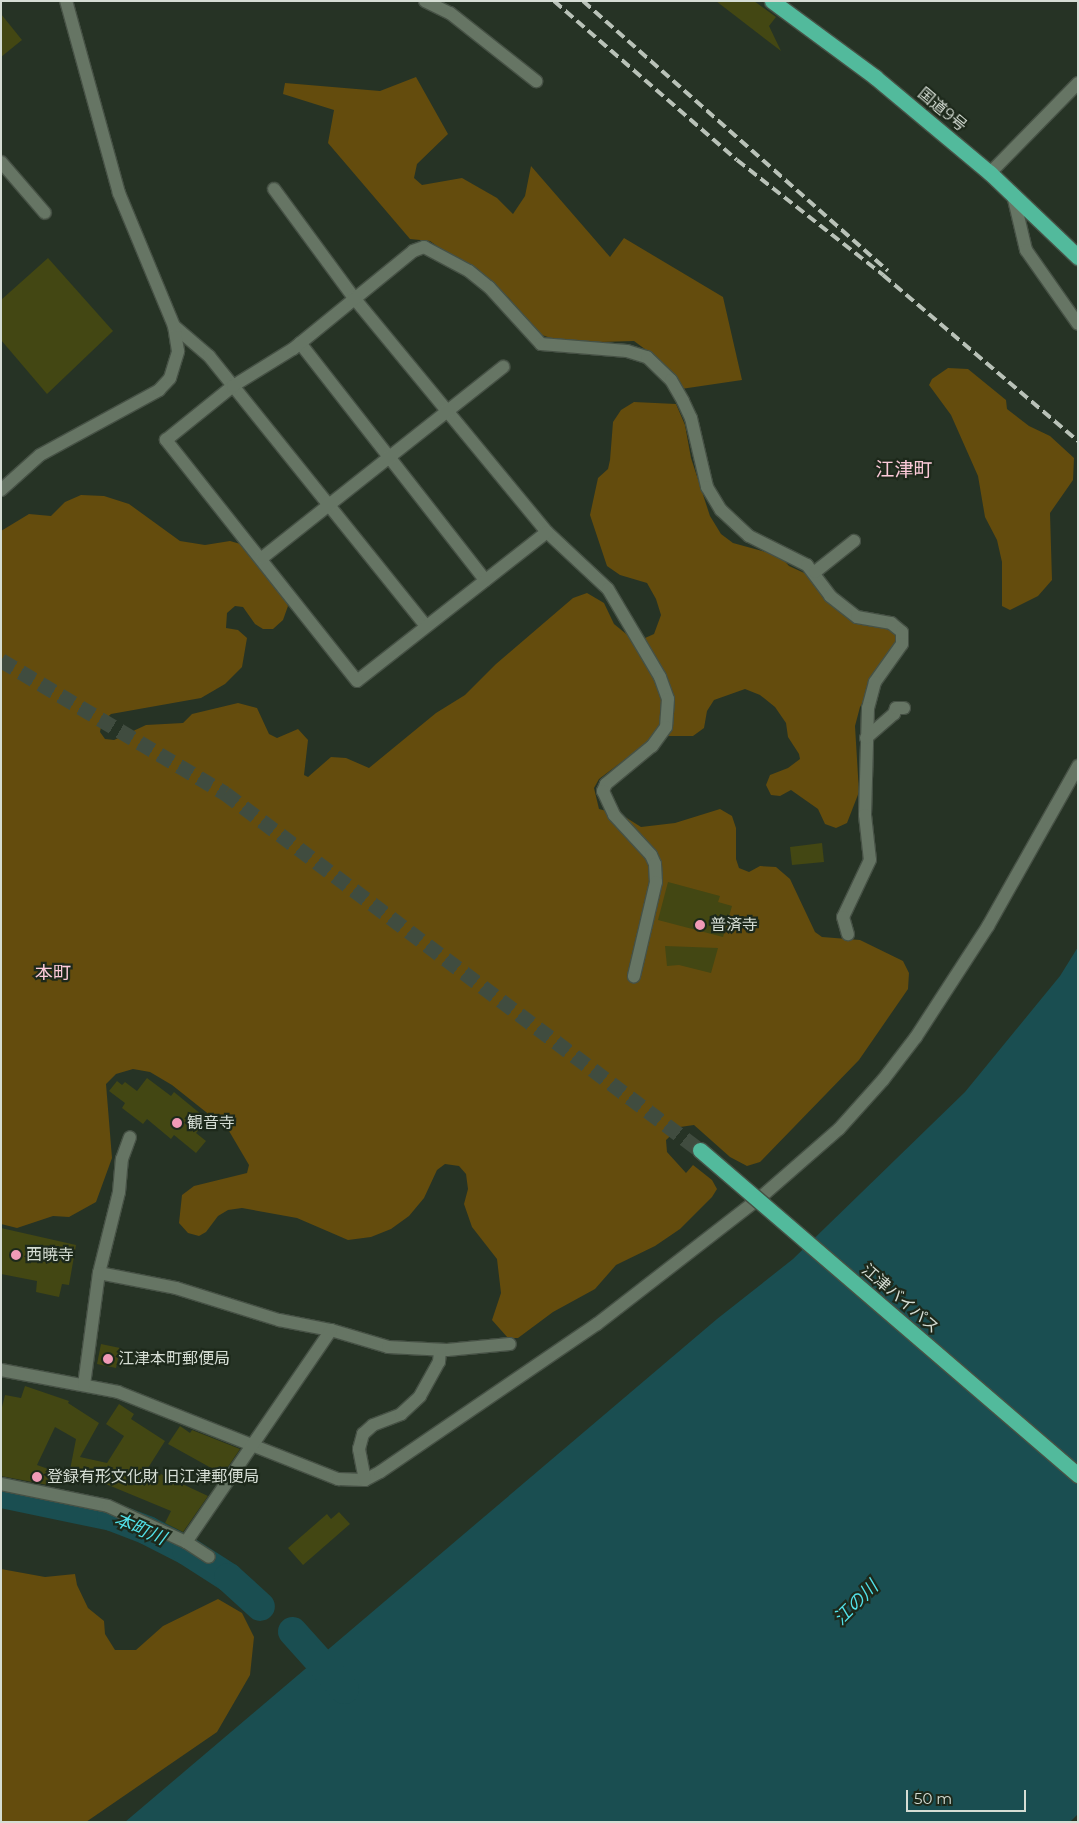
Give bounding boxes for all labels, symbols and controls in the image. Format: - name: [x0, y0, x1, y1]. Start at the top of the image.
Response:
- street label: 国道9号: [914, 84, 970, 136]
- district label: 江津町: [876, 459, 932, 481]
- place label: 普済寺: [710, 915, 758, 935]
- marker: 普済寺: [694, 919, 706, 931]
- district label: 本町: [35, 962, 71, 984]
- place label: 観音寺: [187, 1113, 235, 1133]
- marker: 観音寺: [171, 1117, 183, 1129]
- place label: 西暁寺: [26, 1245, 74, 1265]
- marker: 西暁寺: [10, 1249, 22, 1261]
- street label: 江津バイパス: [857, 1260, 943, 1338]
- place label: 江津本町郵便局: [118, 1349, 230, 1369]
- marker: 江津本町郵便局: [102, 1353, 114, 1365]
- place label: 登録有形文化財 旧江津郵便局: [47, 1467, 259, 1487]
- marker: 登録有形文化財 旧江津郵便局: [31, 1471, 43, 1483]
- water label: 本町川: [111, 1509, 169, 1549]
- water label: 江の川: [829, 1576, 883, 1630]
- scale bar: [909, 1780, 1029, 1812]
- text: 50 m: [914, 1789, 952, 1808]

